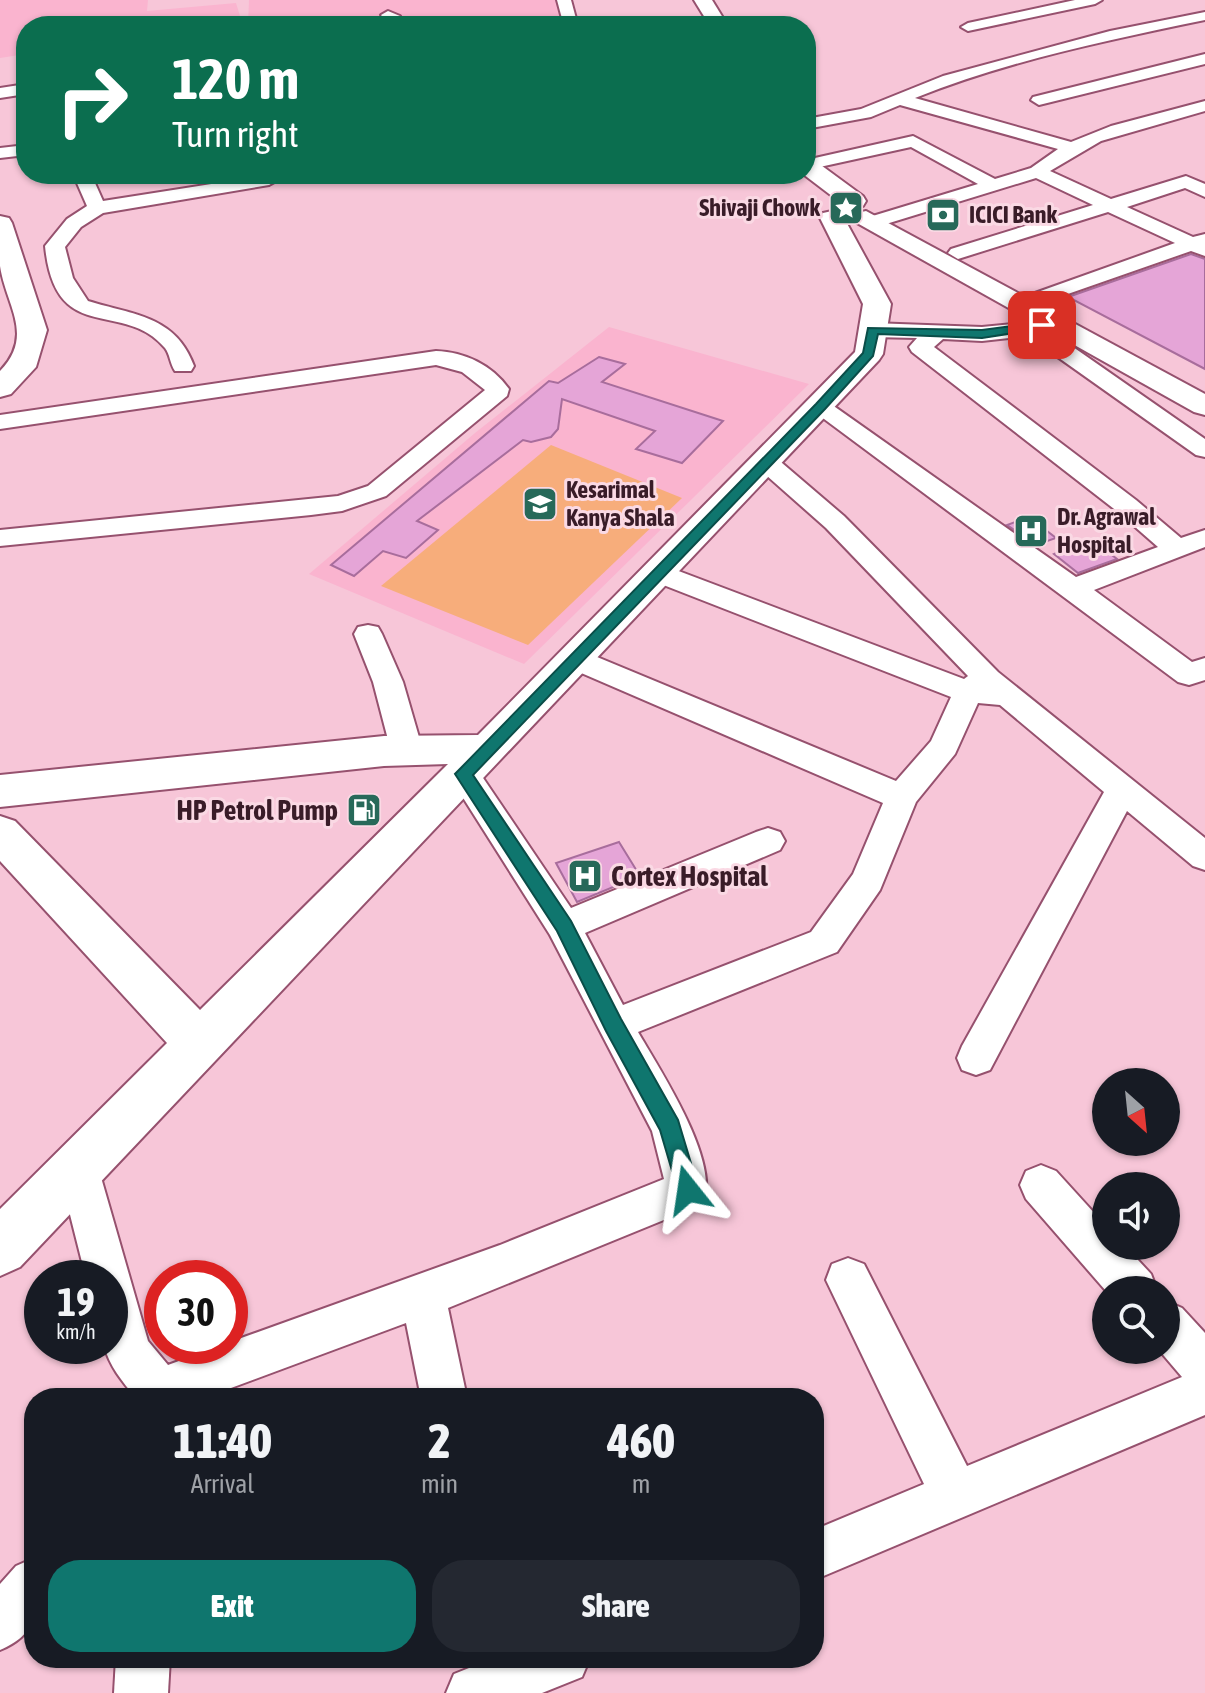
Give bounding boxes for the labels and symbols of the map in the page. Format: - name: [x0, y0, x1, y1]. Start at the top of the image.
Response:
- place icon: Shivaji Chowk: [827, 189, 865, 227]
- place label: Shivaji Chowk: [699, 194, 820, 221]
- bank icon: ICICI Bank: [924, 196, 962, 234]
- place label: ICICI Bank: [969, 201, 1057, 228]
- pin: [1008, 291, 1076, 359]
- place label: Kesarimal Kanya Shala: [566, 476, 675, 531]
- school or university icon: Kesarimal Kanya Shala: [521, 485, 559, 523]
- place label: Dr. Agrawal Hospital: [1057, 503, 1156, 558]
- hospital icon: Dr. Agrawal Hospital: [1012, 512, 1050, 550]
- fuel station icon: HP Petrol Pump: [345, 791, 383, 829]
- place label: HP Petrol Pump: [177, 794, 338, 826]
- hospital icon: Cortex Hospital: [566, 857, 604, 895]
- place label: Cortex Hospital: [611, 860, 768, 892]
- north arrow: [1092, 1068, 1180, 1156]
- position arrow: [646, 1148, 730, 1232]
- speed limit sign: 30: [144, 1260, 248, 1364]

